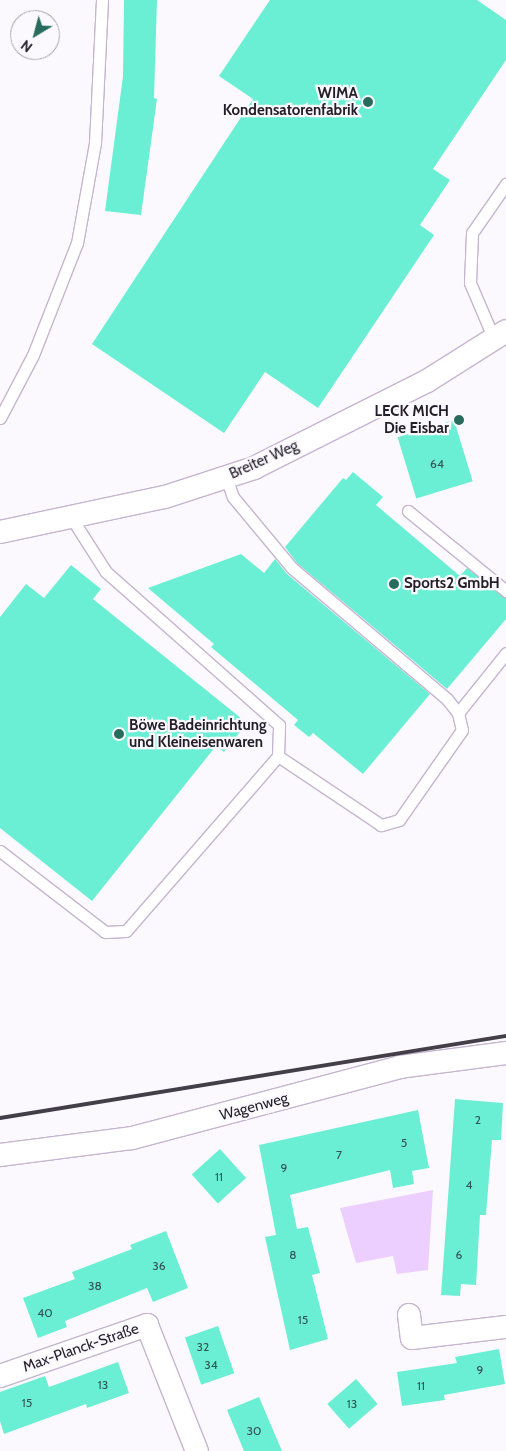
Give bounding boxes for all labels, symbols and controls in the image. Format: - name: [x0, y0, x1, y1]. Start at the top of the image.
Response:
- north arrow: [10, 10, 60, 60]
- text: N: [17, 36, 36, 56]
- place label: WIMA Kondensatorenfabrik: [223, 84, 358, 119]
- marker: WIMA Kondensatorenfabrik: [362, 96, 374, 108]
- place label: LECK MICH Die Eisbar: [374, 402, 449, 437]
- marker: LECK MICH Die Eisbar: [453, 414, 465, 426]
- street label: Breiter Weg: [227, 437, 301, 483]
- house number: 64: [430, 457, 444, 471]
- place label: Sports2 GmbH: [404, 575, 500, 593]
- marker: Sports2 GmbH: [388, 578, 400, 590]
- place label: Böwe Badeinrichtung und Kleineisenwaren: [129, 716, 267, 751]
- marker: Böwe Badeinrichtung und Kleineisenwaren: [113, 728, 125, 740]
- street label: Wagenweg: [218, 1089, 290, 1125]
- house number: 2: [475, 1113, 481, 1127]
- house number: 5: [401, 1136, 407, 1150]
- house number: 7: [336, 1148, 342, 1162]
- house number: 9: [281, 1161, 287, 1175]
- house number: 11: [215, 1170, 223, 1184]
- house number: 4: [466, 1178, 472, 1192]
- house number: 8: [289, 1248, 297, 1262]
- house number: 6: [456, 1248, 462, 1262]
- house number: 36: [152, 1259, 166, 1273]
- house number: 38: [88, 1279, 102, 1293]
- house number: 40: [37, 1306, 53, 1320]
- house number: 15: [298, 1313, 308, 1327]
- street label: Max-Planck-Straße: [21, 1320, 141, 1376]
- house number: 32: [197, 1340, 209, 1354]
- house number: 34: [204, 1358, 218, 1372]
- house number: 9: [477, 1363, 483, 1377]
- house number: 13: [98, 1378, 108, 1392]
- house number: 11: [417, 1379, 425, 1393]
- house number: 15: [22, 1396, 32, 1410]
- house number: 13: [347, 1397, 357, 1411]
- house number: 30: [247, 1424, 261, 1438]

